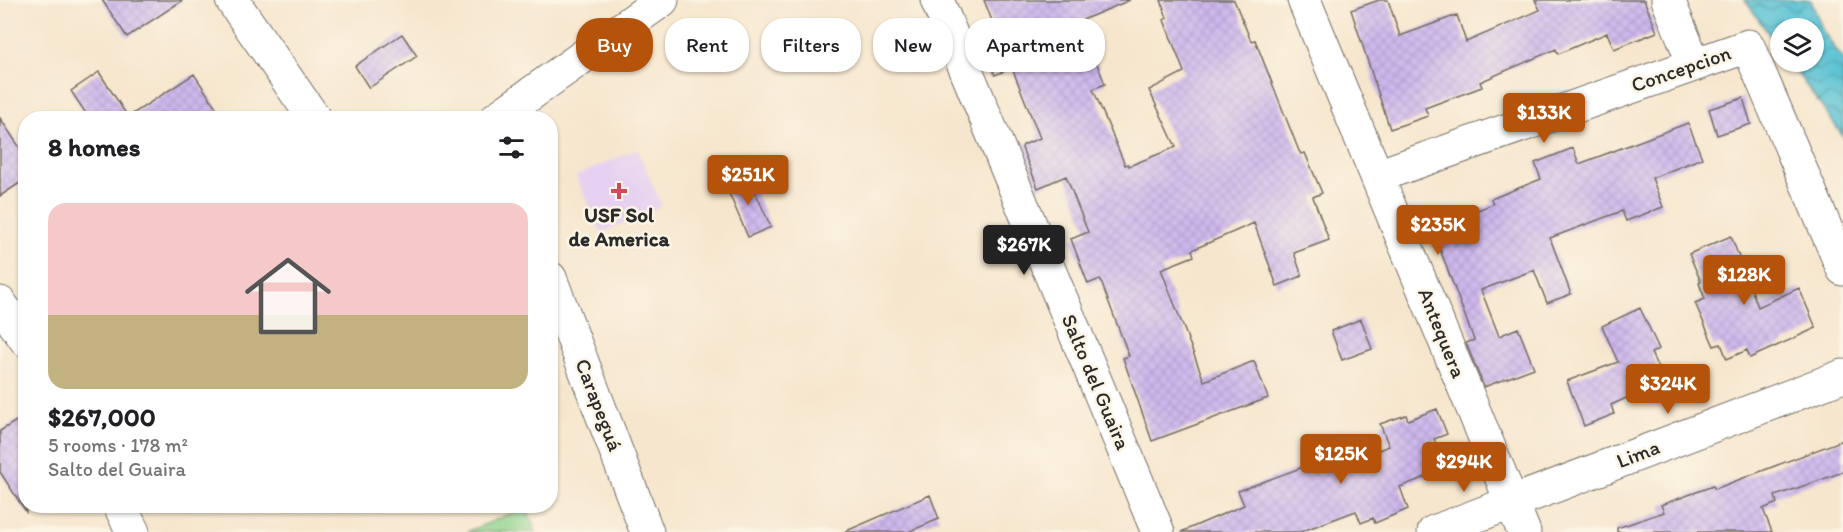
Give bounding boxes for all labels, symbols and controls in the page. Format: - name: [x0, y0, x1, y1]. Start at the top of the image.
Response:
- chip: Buy: [576, 18, 653, 72]
- chip: Rent: [665, 18, 749, 72]
- chip: Filters: [761, 18, 861, 72]
- chip: New: [873, 18, 953, 72]
- chip: Apartment: [965, 18, 1105, 72]
- map controls: [1770, 18, 1824, 72]
- button: layers: [1770, 18, 1824, 72]
- street label: Concepcion: [1628, 40, 1734, 97]
- pin: $133K: [1502, 93, 1586, 144]
- text: $133K: [1517, 100, 1571, 124]
- text: 8 homes: [48, 131, 140, 163]
- icon: filters: [495, 131, 528, 164]
- pin: $251K: [706, 155, 790, 206]
- text: $251K: [721, 162, 775, 186]
- marker: USF Sol de America: [610, 182, 628, 200]
- place label: USF Sol de America: [568, 202, 671, 251]
- pin: $235K: [1396, 205, 1480, 256]
- text: $235K: [1411, 212, 1465, 236]
- pin: $267K: [982, 225, 1066, 276]
- text: $267K: [997, 232, 1051, 256]
- icon: home: [234, 242, 342, 350]
- pin: $128K: [1702, 255, 1786, 306]
- text: $128K: [1717, 262, 1771, 286]
- street label: Antequera: [1413, 284, 1472, 381]
- street label: Salto del Guaira: [1057, 310, 1136, 453]
- street label: Carapeguá: [570, 355, 629, 455]
- pin: $324K: [1626, 364, 1710, 415]
- text: $324K: [1640, 371, 1696, 395]
- text: $267,000: [48, 401, 156, 433]
- text: 5 rooms · 178 m²: [48, 433, 188, 457]
- pin: $125K: [1299, 434, 1383, 485]
- street label: Lima: [1613, 434, 1663, 473]
- text: $125K: [1314, 441, 1368, 465]
- pin: $294K: [1422, 442, 1506, 493]
- text: $294K: [1436, 449, 1492, 473]
- text: Salto del Guaira: [48, 457, 186, 481]

